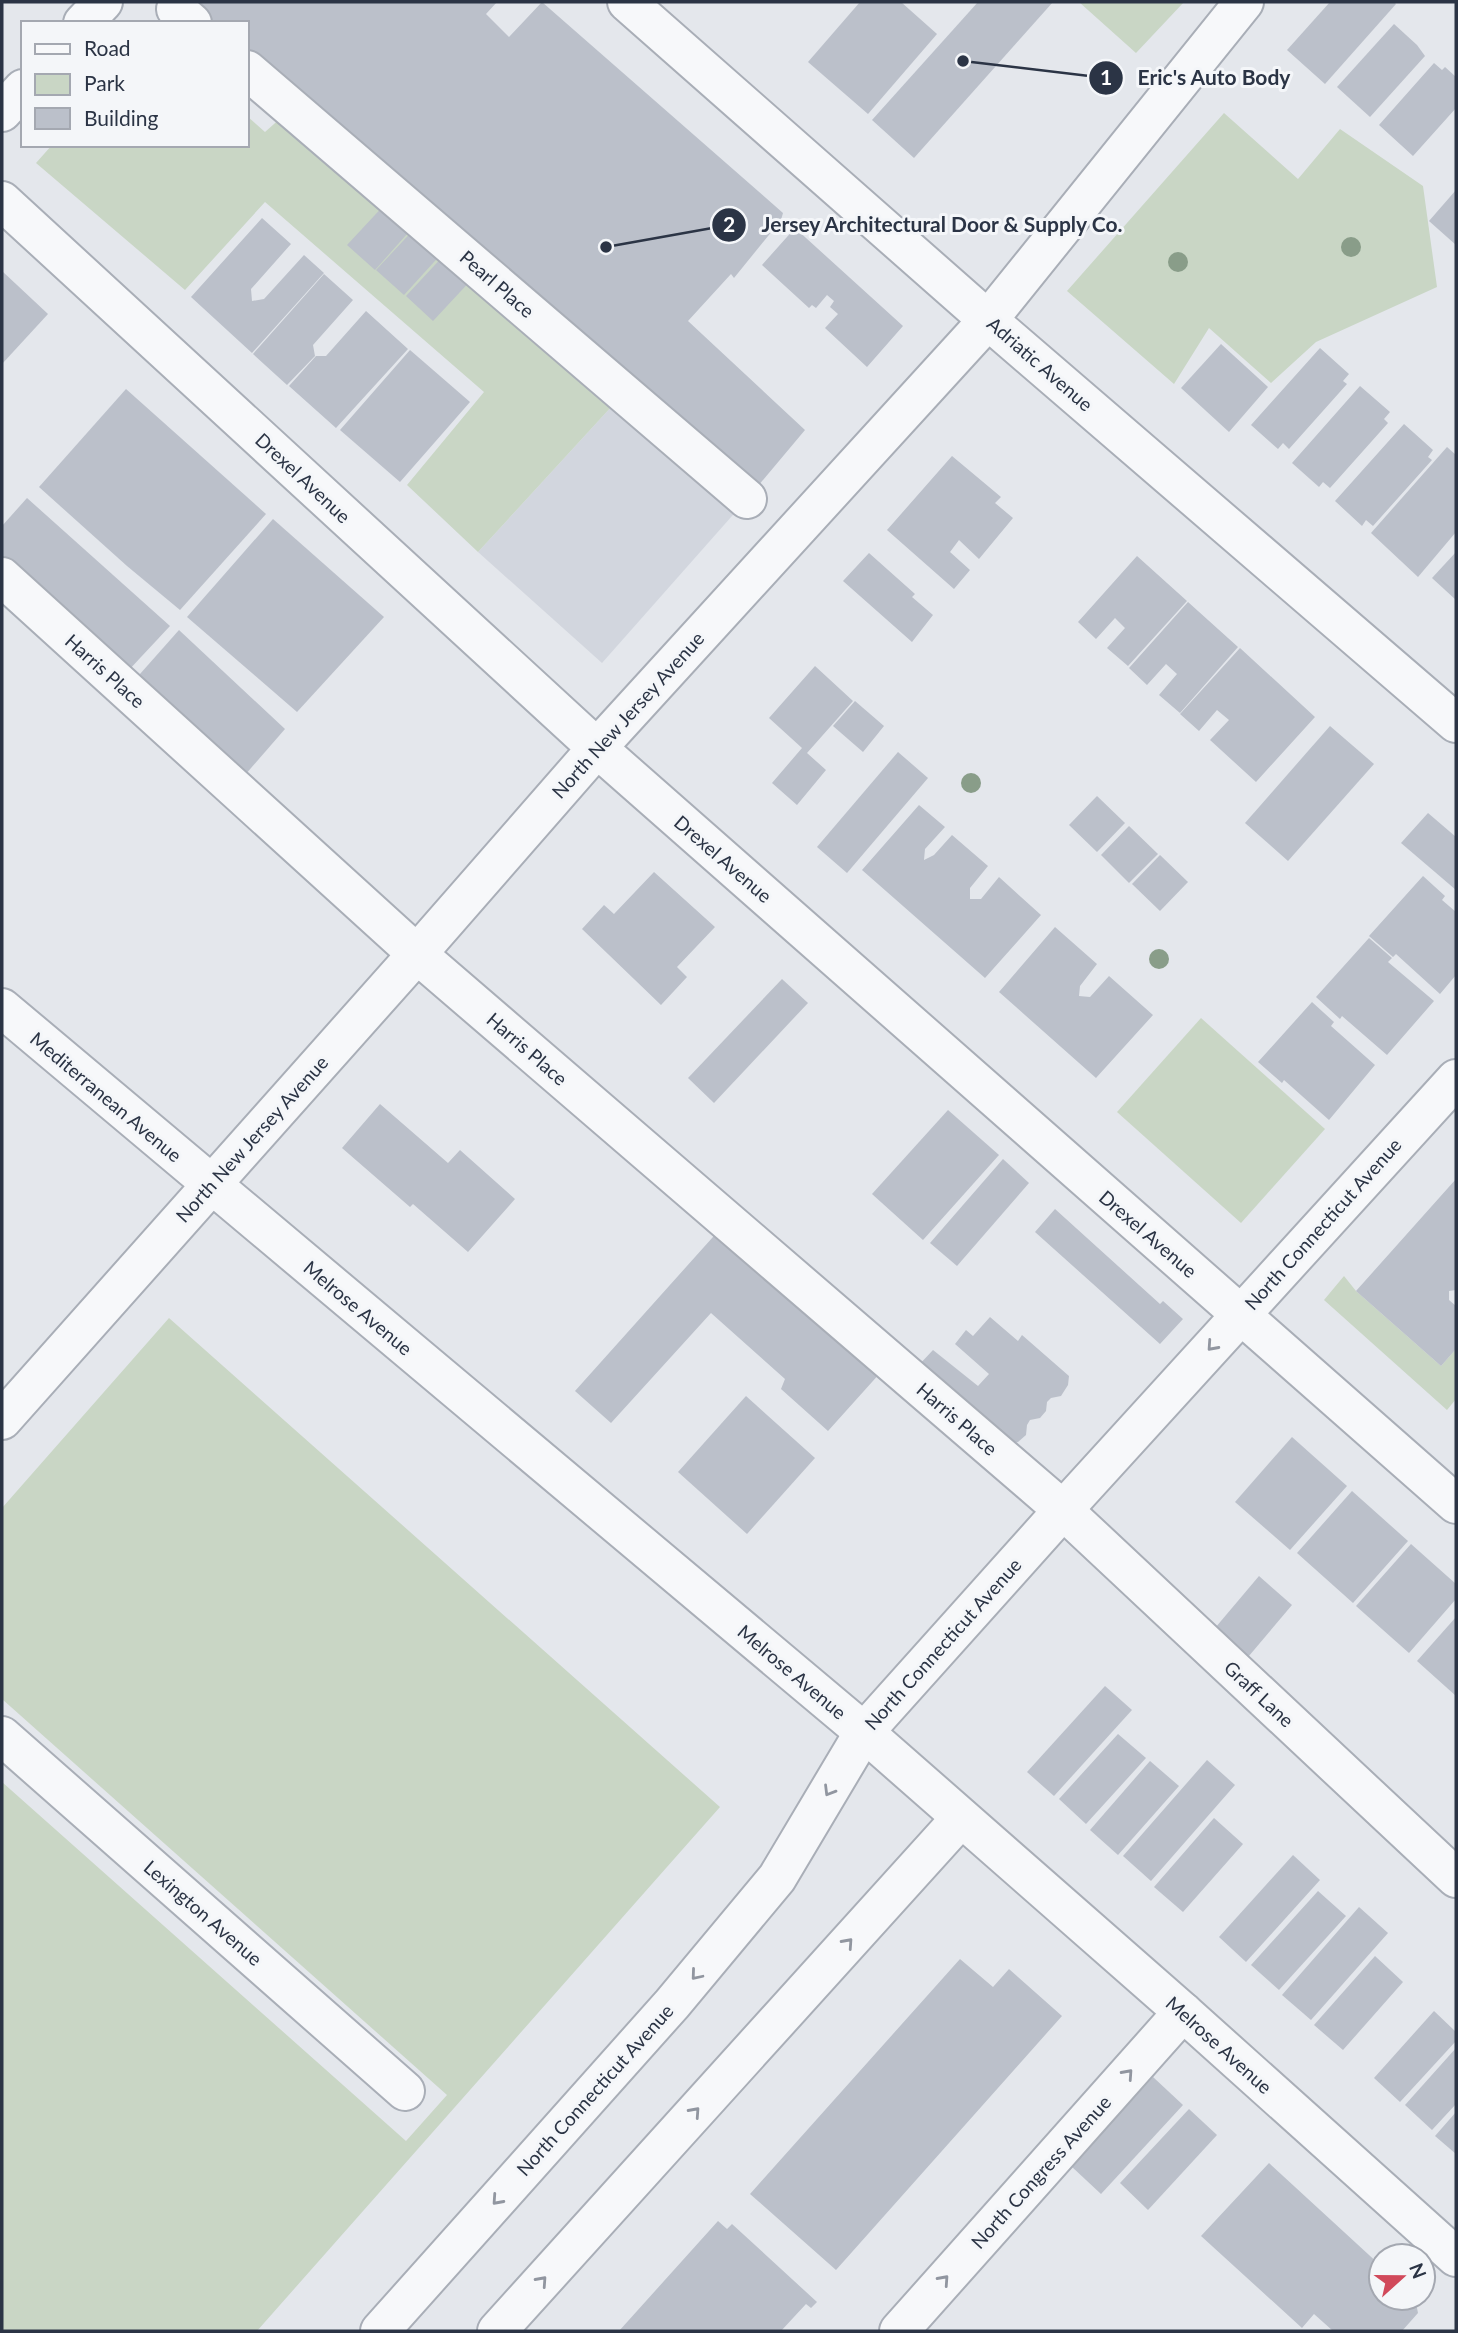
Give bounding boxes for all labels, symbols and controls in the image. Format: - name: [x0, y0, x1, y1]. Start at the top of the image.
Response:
- legend: [21, 21, 248, 147]
- text: Road: [84, 35, 131, 60]
- callout: Eric's Auto Body: [1089, 57, 1305, 99]
- text: 1: [1100, 64, 1112, 89]
- text: Eric's Auto Body: [1138, 64, 1291, 89]
- text: Park: [84, 70, 125, 95]
- text: Building: [84, 105, 159, 130]
- callout: Jersey Architectural Door & Supply Co.: [712, 204, 1138, 246]
- text: 2: [723, 211, 735, 236]
- text: Jersey Architectural Door & Supply Co.: [762, 211, 1122, 236]
- street label: Pearl Place: [455, 245, 539, 322]
- street label: Adriatic Avenue: [983, 312, 1098, 416]
- street label: Drexel Avenue: [251, 428, 356, 527]
- street label: North New Jersey Avenue: [547, 627, 709, 803]
- street label: Harris Place: [61, 629, 150, 712]
- street label: Drexel Avenue: [670, 810, 777, 907]
- street label: Harris Place: [482, 1007, 572, 1090]
- street label: Mediterranean Avenue: [26, 1027, 187, 1167]
- street label: North New Jersey Avenue: [171, 1051, 333, 1227]
- street label: North Connecticut Avenue: [1239, 1133, 1406, 1314]
- street label: Drexel Avenue: [1095, 1185, 1202, 1282]
- street label: Melrose Avenue: [299, 1256, 417, 1360]
- one-way arrow: [1208, 1338, 1220, 1351]
- street label: Harris Place: [912, 1377, 1002, 1460]
- street label: North Connecticut Avenue: [859, 1553, 1026, 1734]
- street label: Melrose Avenue: [733, 1620, 851, 1724]
- street label: Graff Lane: [1220, 1656, 1299, 1732]
- one-way arrow: [824, 1783, 837, 1796]
- street label: Lexington Avenue: [140, 1855, 267, 1970]
- one-way arrow: [839, 1938, 852, 1951]
- one-way arrow: [692, 1967, 705, 1979]
- street label: Melrose Avenue: [1162, 1991, 1277, 2098]
- street label: North Connecticut Avenue: [511, 1999, 678, 2180]
- one-way arrow: [1120, 2069, 1132, 2082]
- street label: North Congress Avenue: [966, 2090, 1115, 2253]
- one-way arrow: [687, 2107, 699, 2120]
- one-way arrow: [493, 2192, 506, 2205]
- north arrow: [1367, 2242, 1437, 2312]
- text: N: [1405, 2260, 1432, 2282]
- one-way arrow: [936, 2275, 949, 2288]
- one-way arrow: [534, 2276, 547, 2289]

